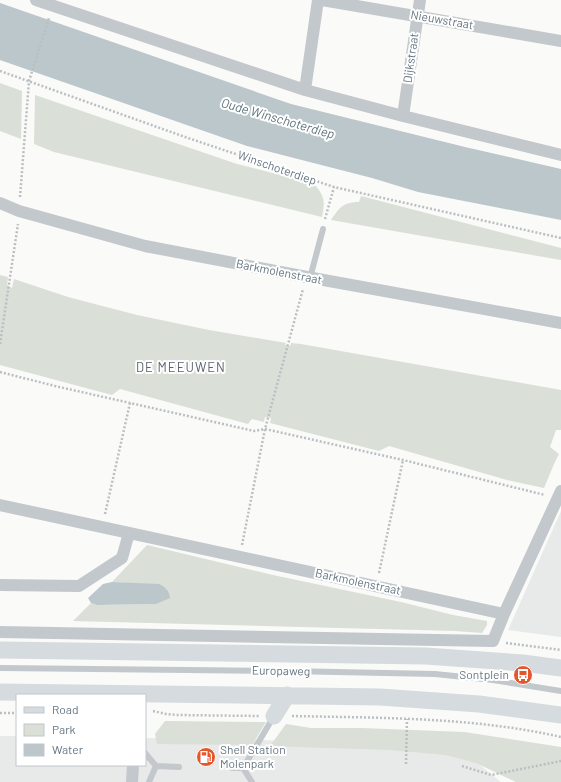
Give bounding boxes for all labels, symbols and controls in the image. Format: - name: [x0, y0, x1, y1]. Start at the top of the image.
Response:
- street label: Nieuwstraat: [410, 7, 475, 31]
- street label: Dijkstraat: [400, 32, 420, 84]
- water label: Oude Winschoterdiep: [219, 94, 337, 142]
- street label: Winschoterdiep: [236, 147, 319, 187]
- street label: Barkmolenstraat: [235, 256, 323, 286]
- district label: DE MEEUWEN: [136, 359, 226, 375]
- street label: Barkmolenstraat: [314, 565, 402, 597]
- street label: Europaweg: [252, 662, 310, 678]
- bus stop icon: Sontplein: [512, 664, 534, 686]
- place label: Sontplein: [459, 667, 509, 681]
- legend: [16, 694, 146, 766]
- text: Road: [52, 702, 79, 716]
- text: Park: [52, 722, 76, 736]
- text: Water: [52, 742, 84, 756]
- place label: Shell Station Molenpark: [220, 742, 286, 770]
- fuel station icon: Shell Station Molenpark: [195, 746, 217, 768]

